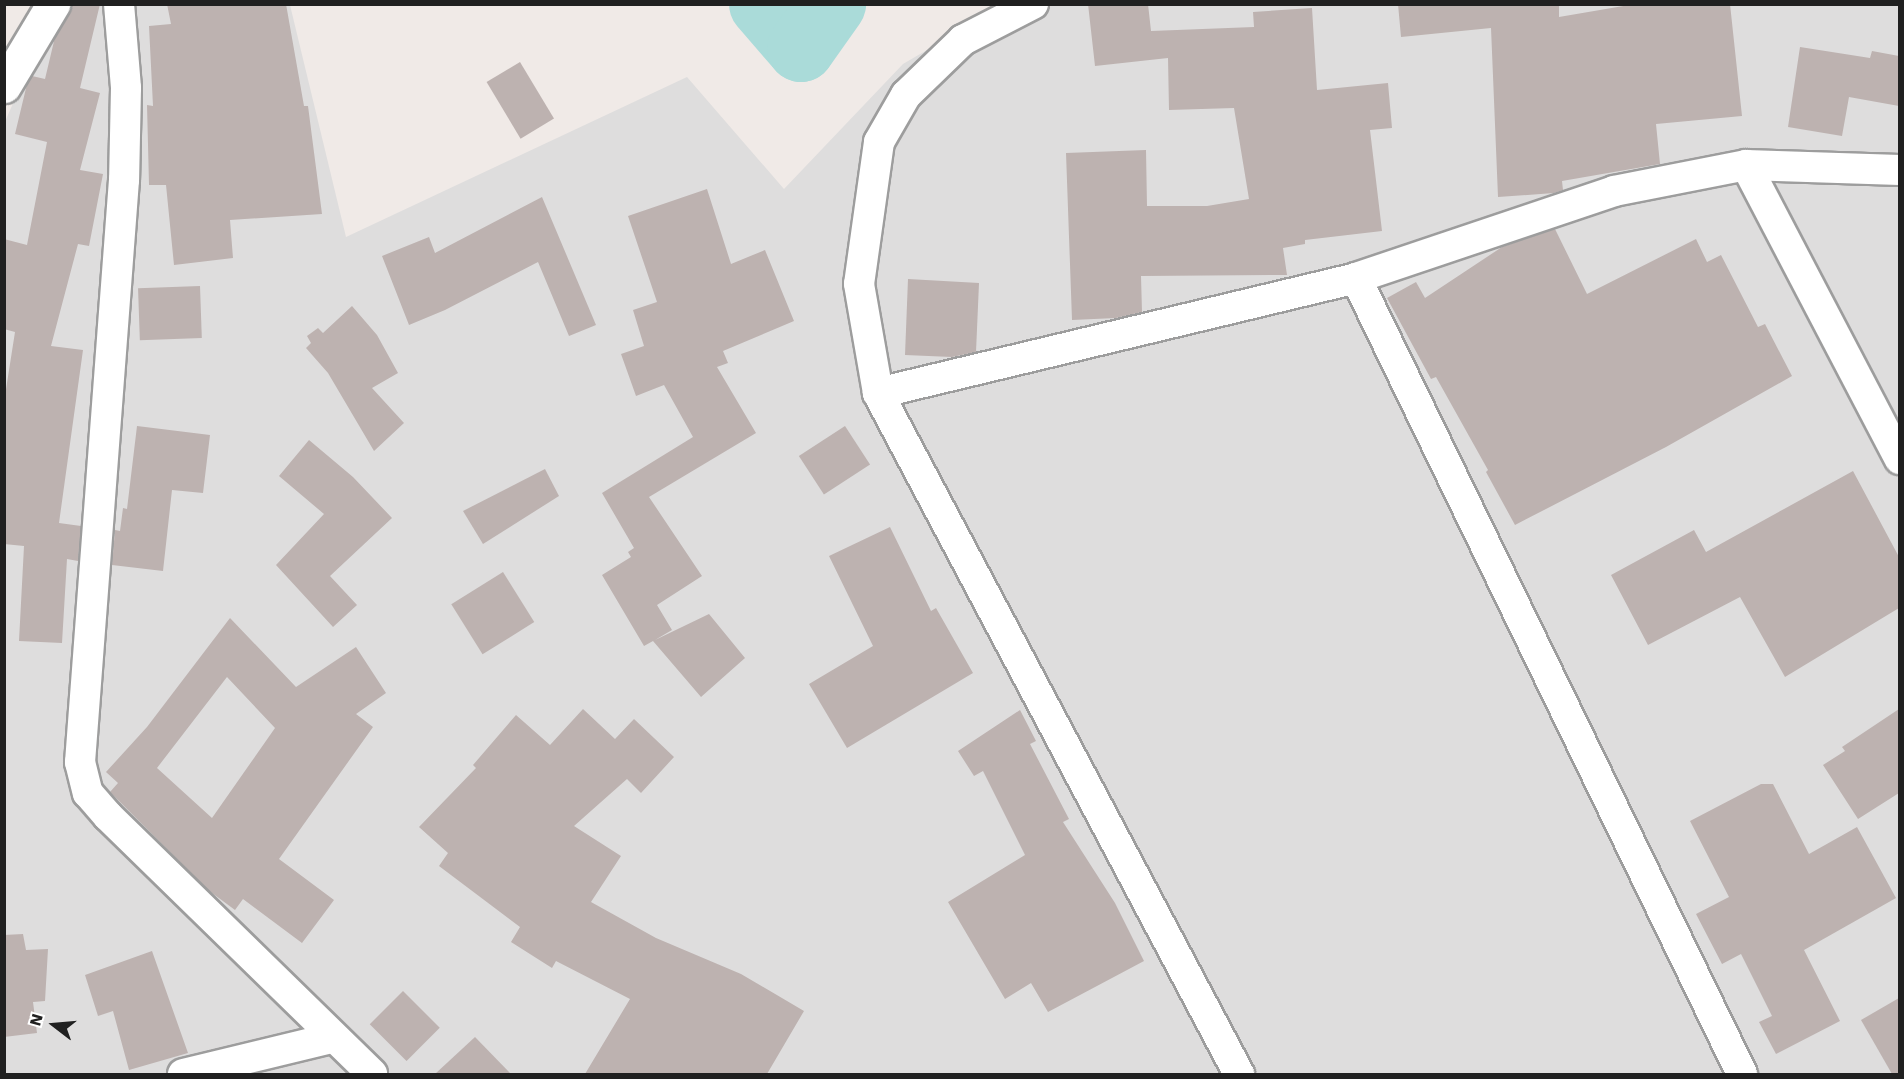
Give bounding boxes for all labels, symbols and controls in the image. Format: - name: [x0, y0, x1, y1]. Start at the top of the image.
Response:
- north arrow: [24, 995, 84, 1055]
- text: N: [25, 1012, 47, 1028]

